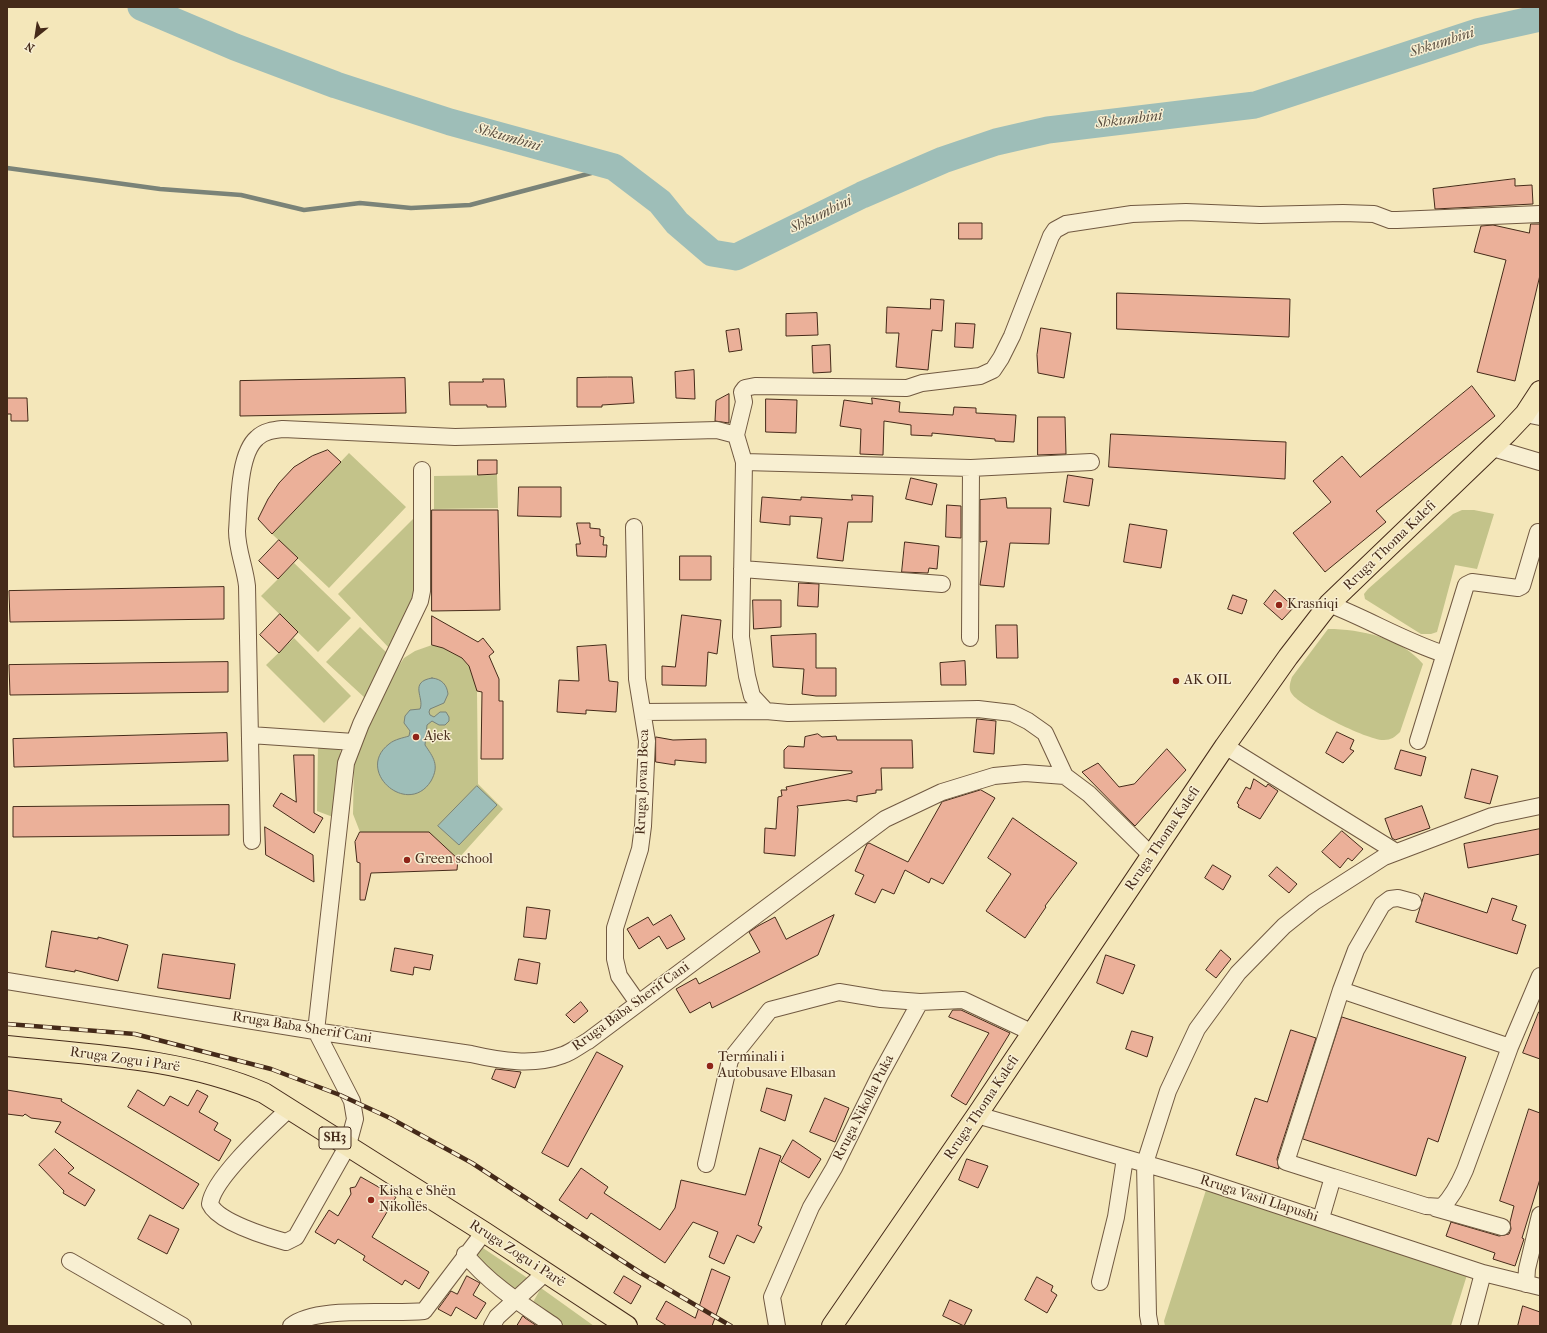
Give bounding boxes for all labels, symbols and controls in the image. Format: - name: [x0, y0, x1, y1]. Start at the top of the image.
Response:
- north arrow: [16, 16, 56, 56]
- water label: Shkumbini: [1407, 24, 1477, 62]
- text: N: [23, 39, 37, 55]
- water label: Shkumbini: [1095, 107, 1163, 133]
- water label: Shkumbini: [473, 120, 543, 156]
- water label: Shkumbini: [787, 192, 855, 238]
- street label: Rruga Thoma Kalefi: [1340, 498, 1440, 594]
- place label: Krasniqi: [1287, 597, 1338, 613]
- marker: Krasniqi: [1274, 600, 1284, 610]
- place label: AK OIL: [1184, 673, 1231, 689]
- marker: AK OIL: [1171, 676, 1181, 686]
- place label: Ajek: [424, 729, 451, 745]
- street label: Rruga Jovan Beca: [633, 729, 653, 835]
- marker: Ajek: [411, 732, 421, 742]
- street label: Rruga Thoma Kalefi: [1122, 784, 1204, 894]
- place label: Green school: [415, 852, 493, 868]
- marker: Green school: [402, 855, 412, 865]
- street label: Rruga Baba Sherif Cani: [569, 959, 693, 1055]
- street label: Rruga Baba Sherif Cani: [231, 1009, 373, 1047]
- street label: Rruga Zogu i Parë: [69, 1044, 181, 1076]
- place label: Terminali i Autobusave Elbasan: [718, 1050, 836, 1082]
- street label: Rruga Nikolla Puka: [830, 1052, 898, 1164]
- street label: Rruga Thoma Kalefi: [941, 1053, 1023, 1163]
- marker: Terminali i Autobusave Elbasan: [705, 1061, 715, 1071]
- road number: SH3: [319, 1127, 351, 1149]
- street label: Rruga Vasil Llapushi: [1198, 1172, 1320, 1226]
- place label: Kisha e Shën Nikollës: [379, 1184, 456, 1216]
- marker: Kisha e Shën Nikollës: [366, 1195, 376, 1205]
- street label: Rruga Zogu i Parë: [466, 1217, 568, 1291]

